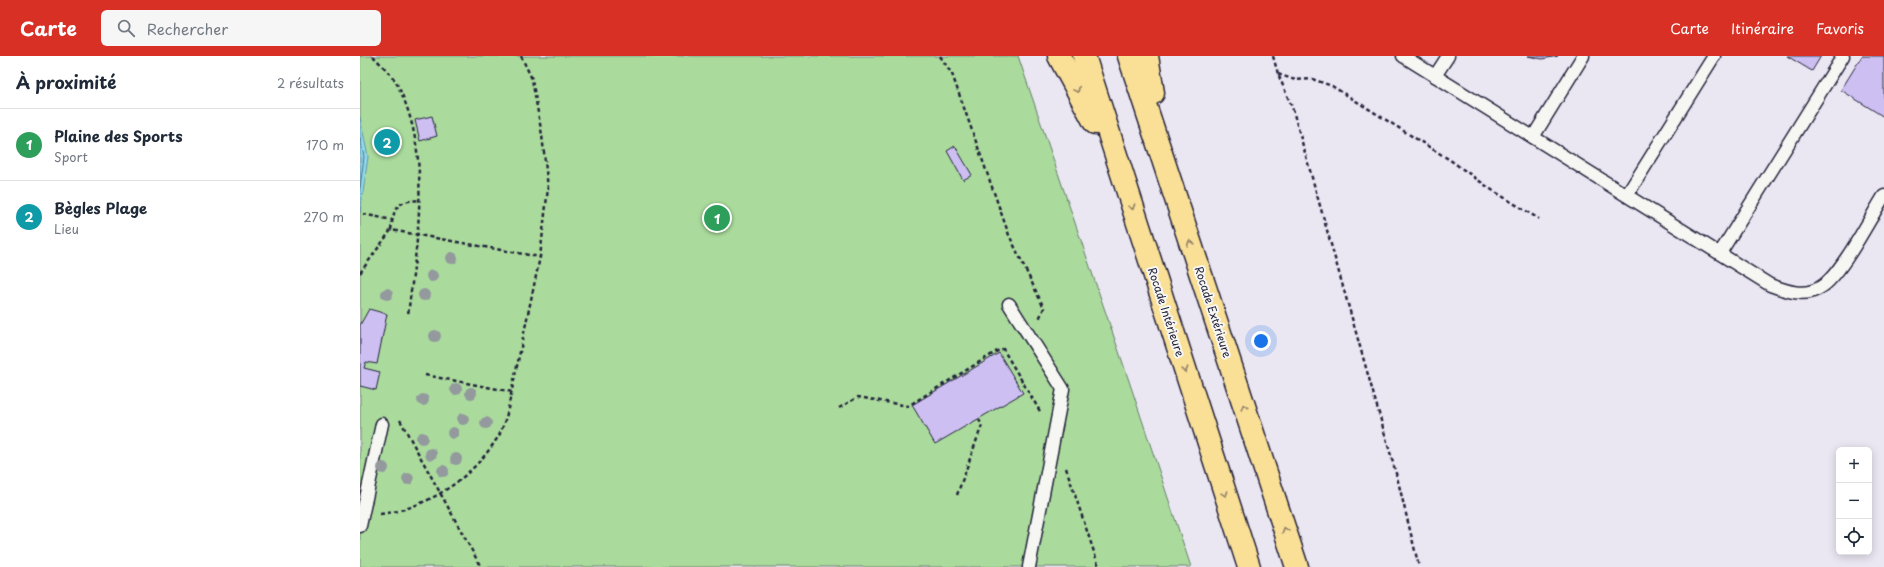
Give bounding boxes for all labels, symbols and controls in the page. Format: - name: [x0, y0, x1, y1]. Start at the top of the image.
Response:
- search box: [101, 10, 381, 46]
- text: Carte: [20, 14, 77, 42]
- icon: search: [115, 17, 137, 39]
- text: Rechercher: [147, 17, 228, 40]
- text: Carte: [1670, 18, 1709, 39]
- text: Itinéraire: [1731, 18, 1794, 39]
- text: Favoris: [1816, 18, 1864, 39]
- text: À proximité: [16, 69, 116, 95]
- text: 2 résultats: [277, 73, 344, 92]
- one-way arrow: [1073, 86, 1080, 94]
- text: Plaine des Sports: [54, 124, 183, 147]
- pin: 2: [374, 127, 400, 157]
- text: 1: [26, 135, 32, 154]
- text: 170 m: [306, 135, 344, 154]
- text: Sport: [54, 147, 88, 166]
- text: Bègles Plage: [54, 196, 147, 219]
- pin: 1: [704, 203, 730, 233]
- one-way arrow: [1127, 203, 1136, 210]
- text: 2: [24, 207, 34, 226]
- text: 270 m: [303, 207, 344, 226]
- text: Lieu: [54, 219, 79, 238]
- one-way arrow: [1187, 240, 1195, 247]
- street label: Rocade Extérieure: [1191, 264, 1236, 360]
- street label: Rocade Intérieure: [1144, 265, 1189, 359]
- your location: [1251, 331, 1271, 351]
- one-way arrow: [1180, 367, 1189, 374]
- one-way arrow: [1240, 403, 1249, 410]
- map controls: [1836, 447, 1872, 555]
- button: +: [1836, 447, 1872, 483]
- button: −: [1836, 483, 1872, 519]
- one-way arrow: [1220, 490, 1229, 497]
- button: locate: [1836, 519, 1872, 555]
- one-way arrow: [1281, 527, 1290, 534]

